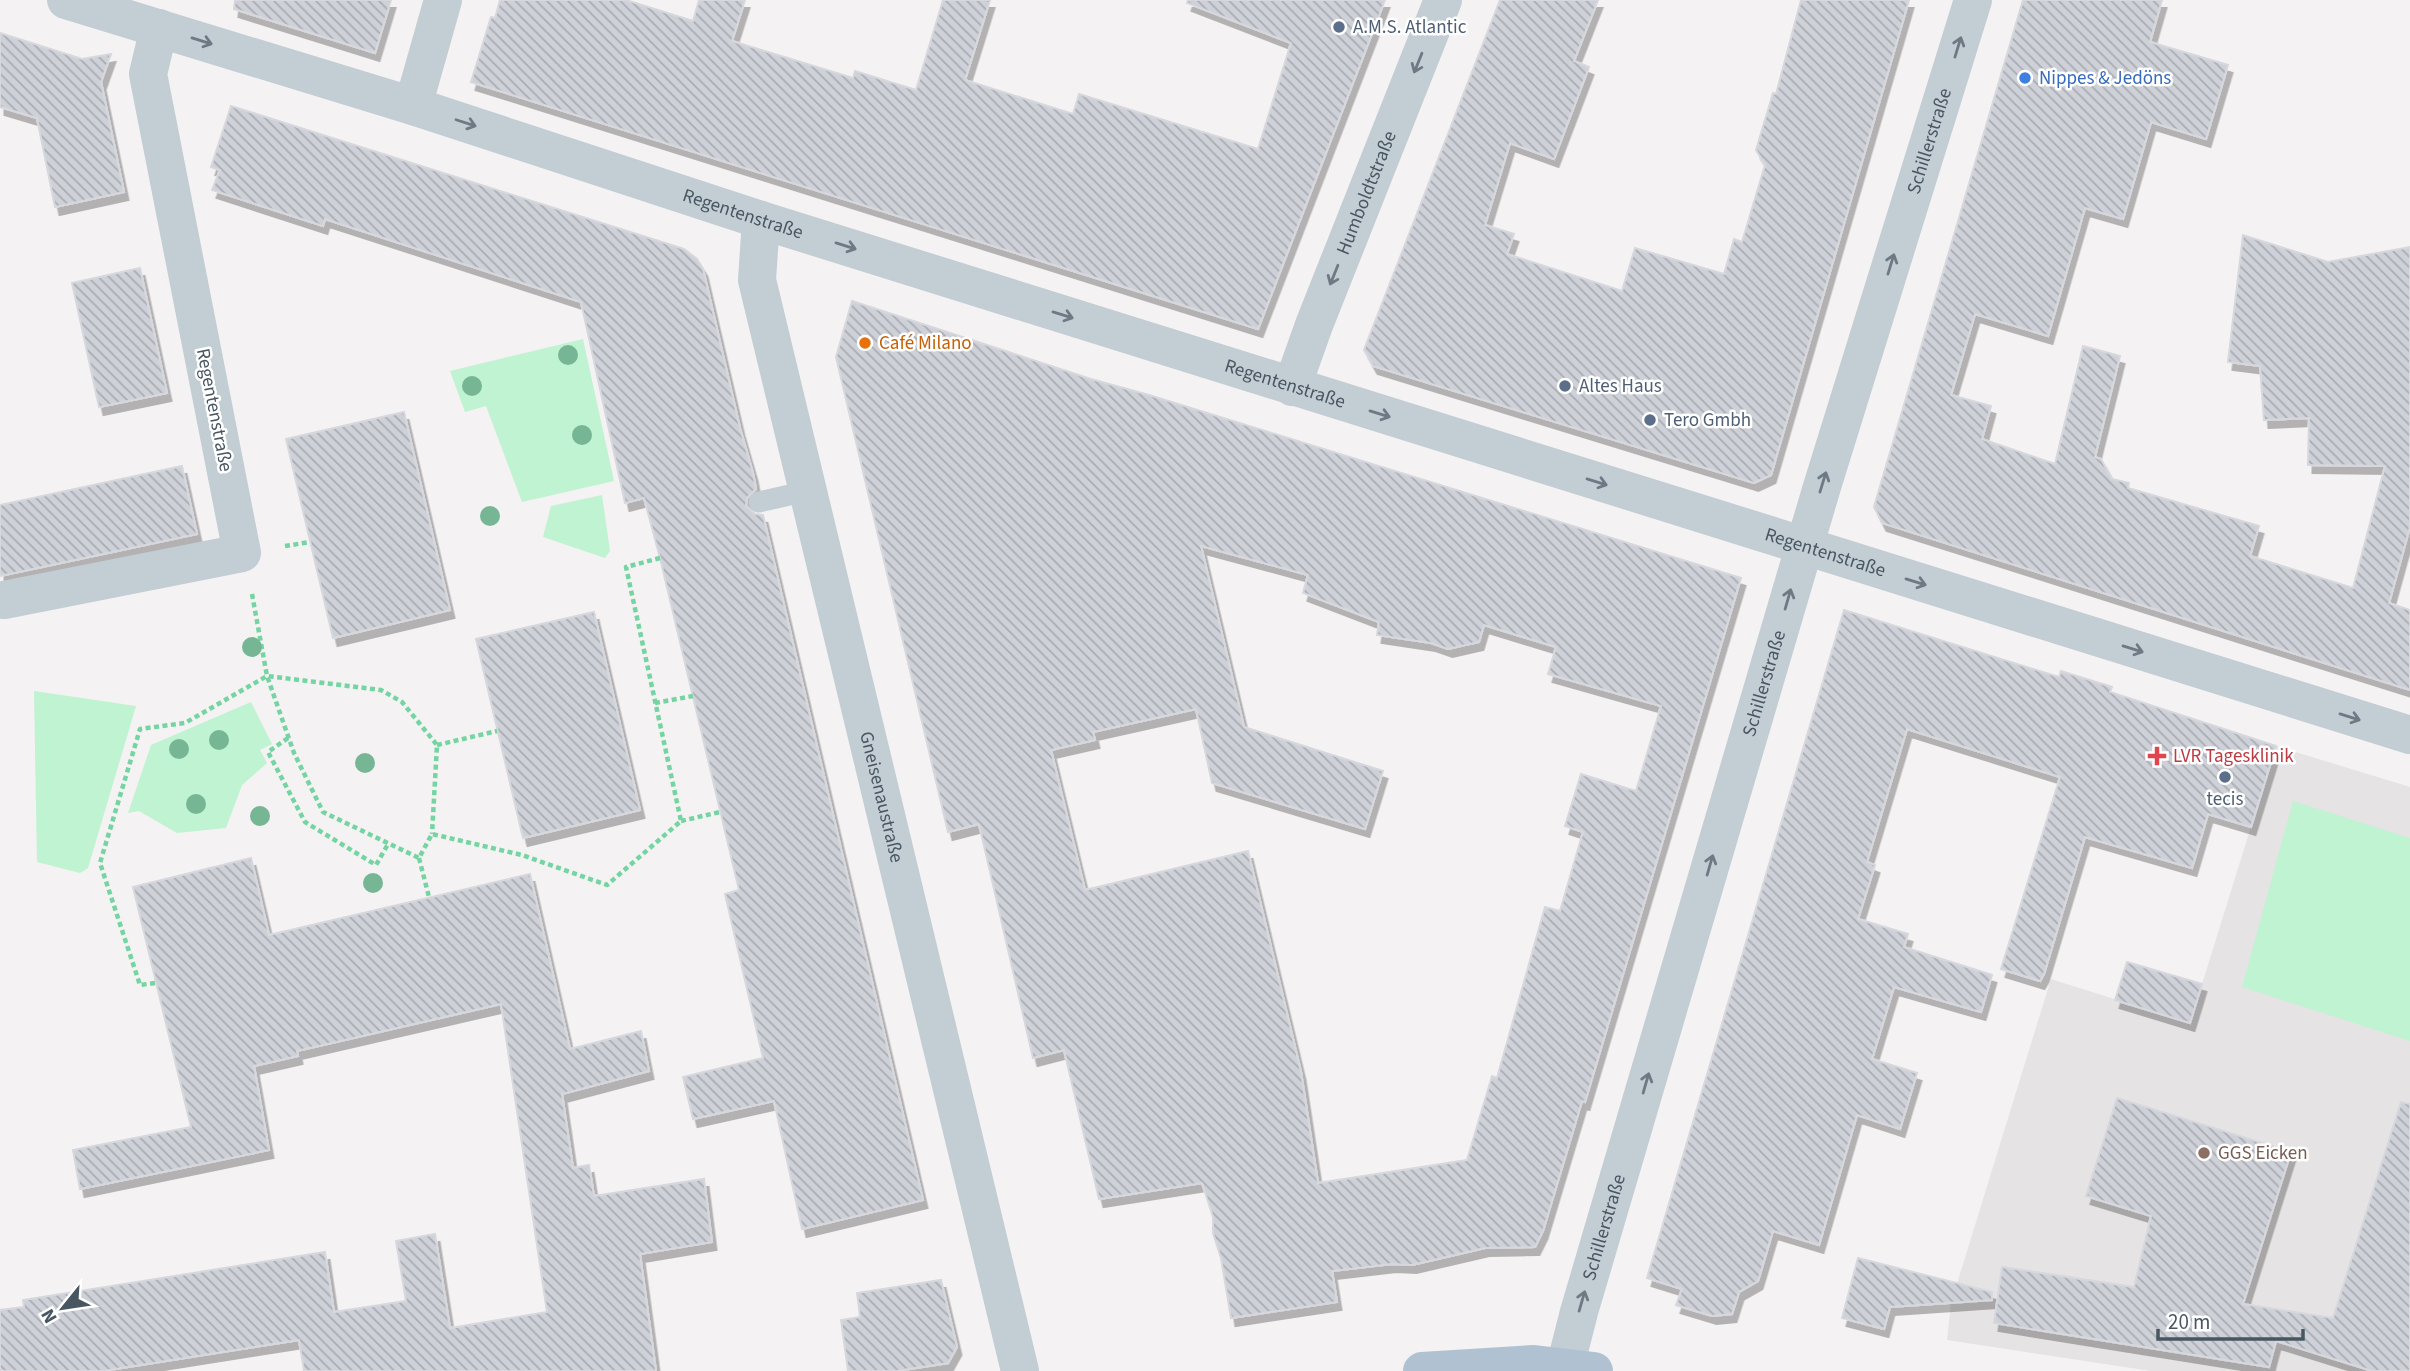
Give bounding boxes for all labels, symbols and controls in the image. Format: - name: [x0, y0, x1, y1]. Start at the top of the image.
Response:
- place label: A.M.S. Atlantic: [1353, 14, 1467, 41]
- marker: A.M.S. Atlantic: [1331, 19, 1347, 35]
- one-way arrow: [191, 35, 213, 48]
- one-way arrow: [1952, 36, 1965, 58]
- one-way arrow: [1411, 52, 1424, 74]
- place label: Nippes & Jedöns: [2039, 65, 2171, 92]
- marker: Nippes & Jedöns: [2017, 70, 2033, 86]
- street label: Schillerstraße: [1900, 85, 1958, 197]
- one-way arrow: [455, 117, 477, 130]
- street label: Humboldtstraße: [1330, 127, 1403, 259]
- street label: Regentenstraße: [679, 182, 807, 246]
- one-way arrow: [834, 241, 856, 254]
- one-way arrow: [1885, 254, 1898, 276]
- one-way arrow: [1326, 263, 1339, 285]
- one-way arrow: [1051, 309, 1073, 322]
- place label: Café Milano: [879, 330, 972, 357]
- marker: Café Milano: [857, 335, 873, 351]
- street label: Regentenstraße: [189, 346, 239, 474]
- street label: Regentenstraße: [1221, 352, 1349, 415]
- place label: Altes Haus: [1579, 373, 1662, 400]
- marker: Altes Haus: [1557, 378, 1573, 394]
- place label: Tero Gmbh: [1664, 407, 1751, 434]
- one-way arrow: [1369, 409, 1391, 422]
- marker: Tero Gmbh: [1642, 412, 1658, 428]
- one-way arrow: [1818, 471, 1831, 493]
- one-way arrow: [1586, 477, 1608, 490]
- street label: Regentenstraße: [1761, 521, 1889, 584]
- one-way arrow: [1904, 576, 1926, 589]
- one-way arrow: [1783, 589, 1796, 611]
- street label: Schillerstraße: [1736, 627, 1792, 740]
- one-way arrow: [2122, 644, 2144, 657]
- one-way arrow: [2339, 711, 2361, 724]
- street label: Gneisenaustraße: [853, 729, 910, 865]
- place label: LVR Tagesklinik: [2173, 743, 2294, 770]
- marker: LVR Tagesklinik: [2147, 746, 2167, 766]
- marker: tecis: [2217, 769, 2233, 785]
- place label: tecis: [2207, 786, 2243, 813]
- one-way arrow: [1705, 854, 1718, 876]
- one-way arrow: [1640, 1072, 1653, 1095]
- place label: GGS Eicken: [2218, 1140, 2308, 1167]
- marker: GGS Eicken: [2196, 1145, 2212, 1161]
- street label: Schillerstraße: [1575, 1171, 1632, 1284]
- north arrow: [28, 1273, 98, 1343]
- one-way arrow: [1576, 1290, 1589, 1312]
- scale bar: [2158, 1298, 2303, 1342]
- text: N: [35, 1304, 64, 1328]
- text: 20 m: [2168, 1307, 2210, 1337]

